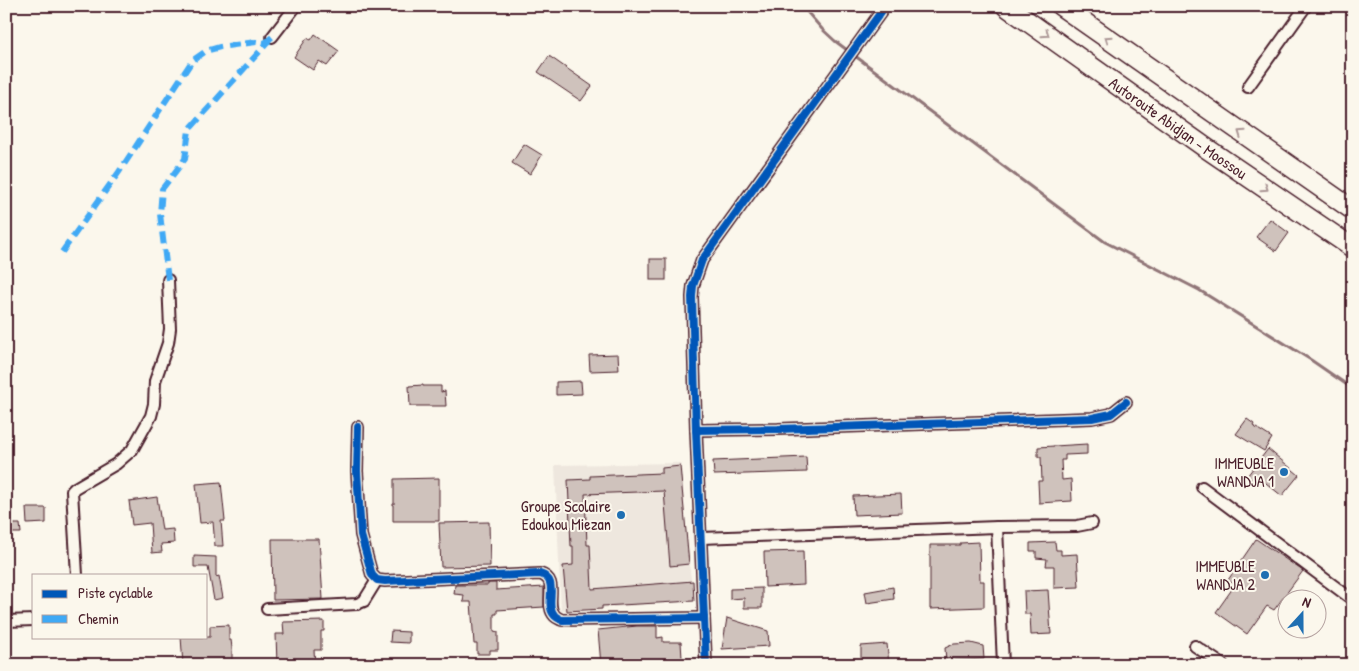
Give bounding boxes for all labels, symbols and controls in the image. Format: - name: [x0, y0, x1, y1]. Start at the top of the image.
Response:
- one-way arrow: [1040, 28, 1050, 37]
- one-way arrow: [1104, 36, 1114, 45]
- street label: Autoroute Abidjan - Moossou: [1105, 72, 1252, 184]
- one-way arrow: [1237, 130, 1247, 139]
- one-way arrow: [1259, 182, 1268, 191]
- place label: IMMEUBLE WANDJA 1: [1214, 452, 1274, 492]
- marker: IMMEUBLE WANDJA 1: [1278, 466, 1290, 478]
- place label: Groupe Scolaire Edoukou Miezan: [521, 495, 612, 535]
- marker: Groupe Scolaire Edoukou Miezan: [615, 509, 627, 521]
- place label: IMMEUBLE WANDJA 2: [1195, 555, 1255, 595]
- marker: IMMEUBLE WANDJA 2: [1259, 569, 1271, 581]
- legend: [32, 574, 208, 638]
- text: Piste cyclable: [78, 582, 153, 603]
- north arrow: [1276, 588, 1326, 638]
- text: N: [1300, 591, 1314, 612]
- text: Chemin: [78, 608, 119, 629]

